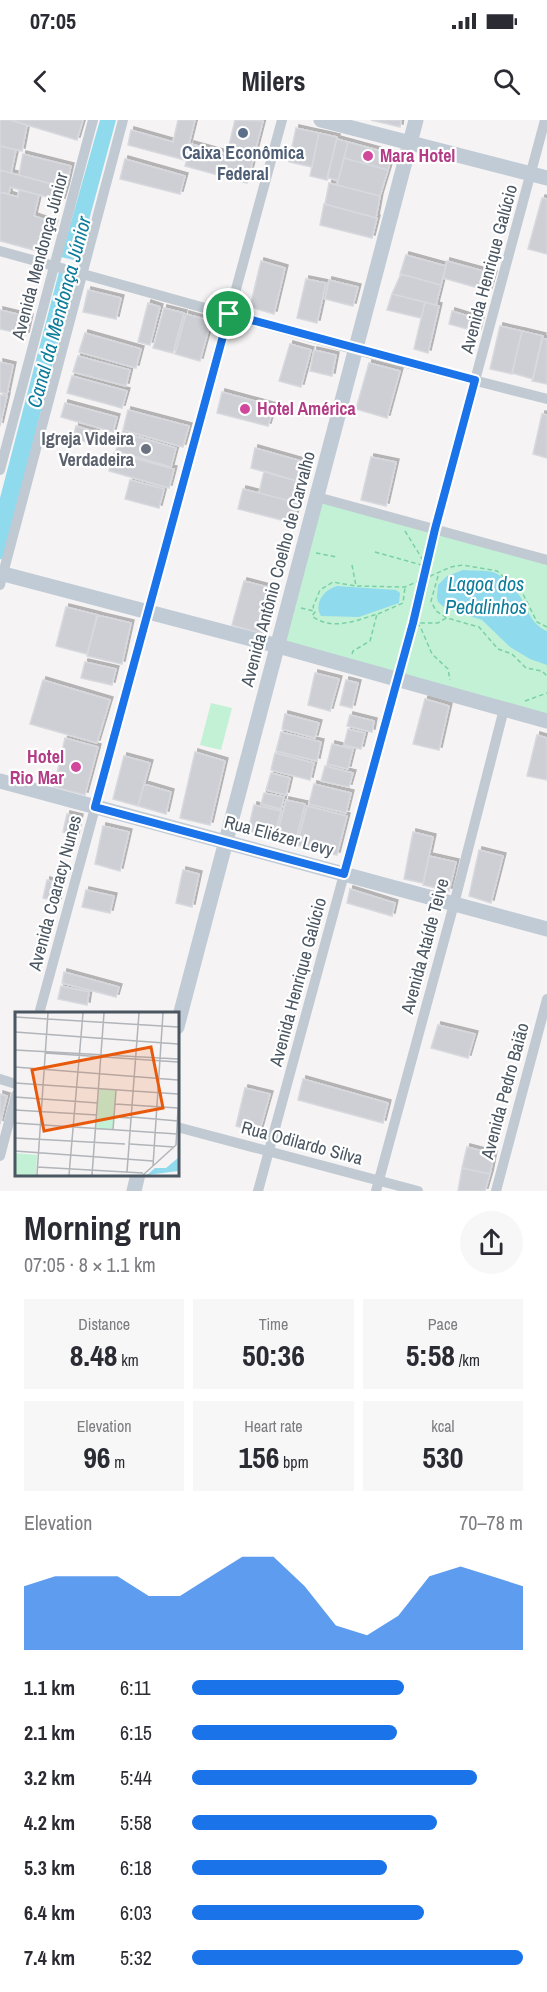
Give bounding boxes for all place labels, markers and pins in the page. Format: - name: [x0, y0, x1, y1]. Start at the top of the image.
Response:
- marker: Caixa Econômica Federal: [236, 126, 250, 140]
- place label: Caixa Econômica Federal: [182, 140, 305, 186]
- place label: Mara Hotel: [380, 143, 455, 168]
- marker: Mara Hotel: [361, 149, 375, 163]
- pin: [203, 288, 254, 339]
- place label: Hotel América: [257, 396, 357, 421]
- marker: Hotel América: [238, 402, 252, 416]
- place label: Igreja Videira Verdadeira: [42, 426, 135, 472]
- marker: Igreja Videira Verdadeira: [139, 442, 153, 456]
- place label: Hotel Rio Mar: [10, 744, 64, 790]
- marker: Hotel Rio Mar: [69, 760, 83, 774]

